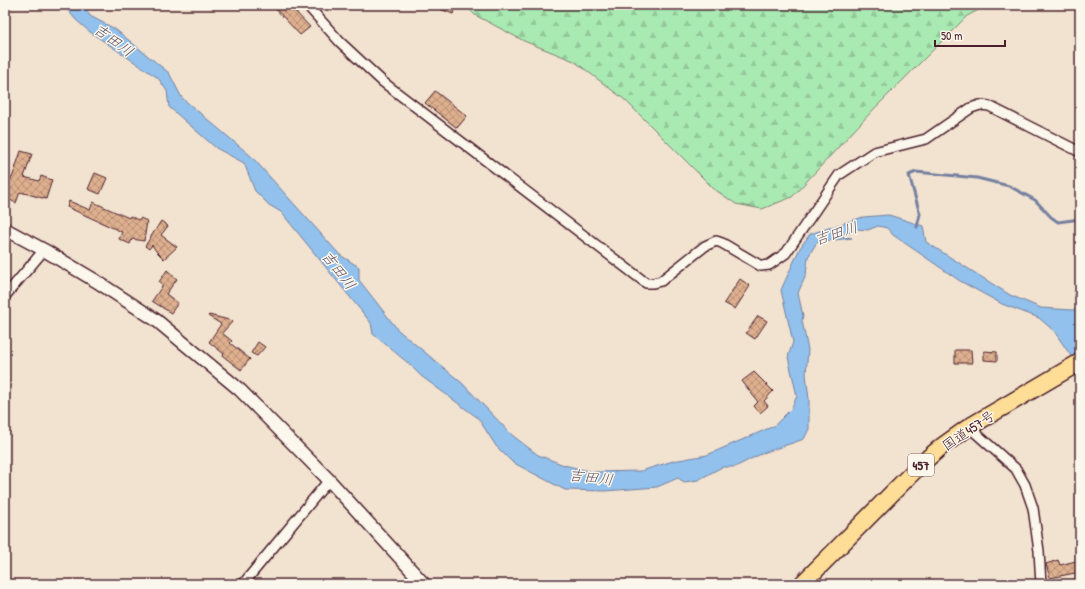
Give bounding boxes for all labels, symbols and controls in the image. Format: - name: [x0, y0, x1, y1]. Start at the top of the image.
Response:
- water label: 吉田川: [90, 18, 138, 62]
- scale bar: [935, 22, 1005, 48]
- text: 50 m: [941, 27, 962, 44]
- water label: 吉田川: [811, 216, 861, 250]
- water label: 吉田川: [317, 246, 361, 294]
- street label: 国道457号: [938, 405, 998, 455]
- road number: 457: [908, 454, 934, 476]
- water label: 吉田川: [567, 464, 615, 490]

